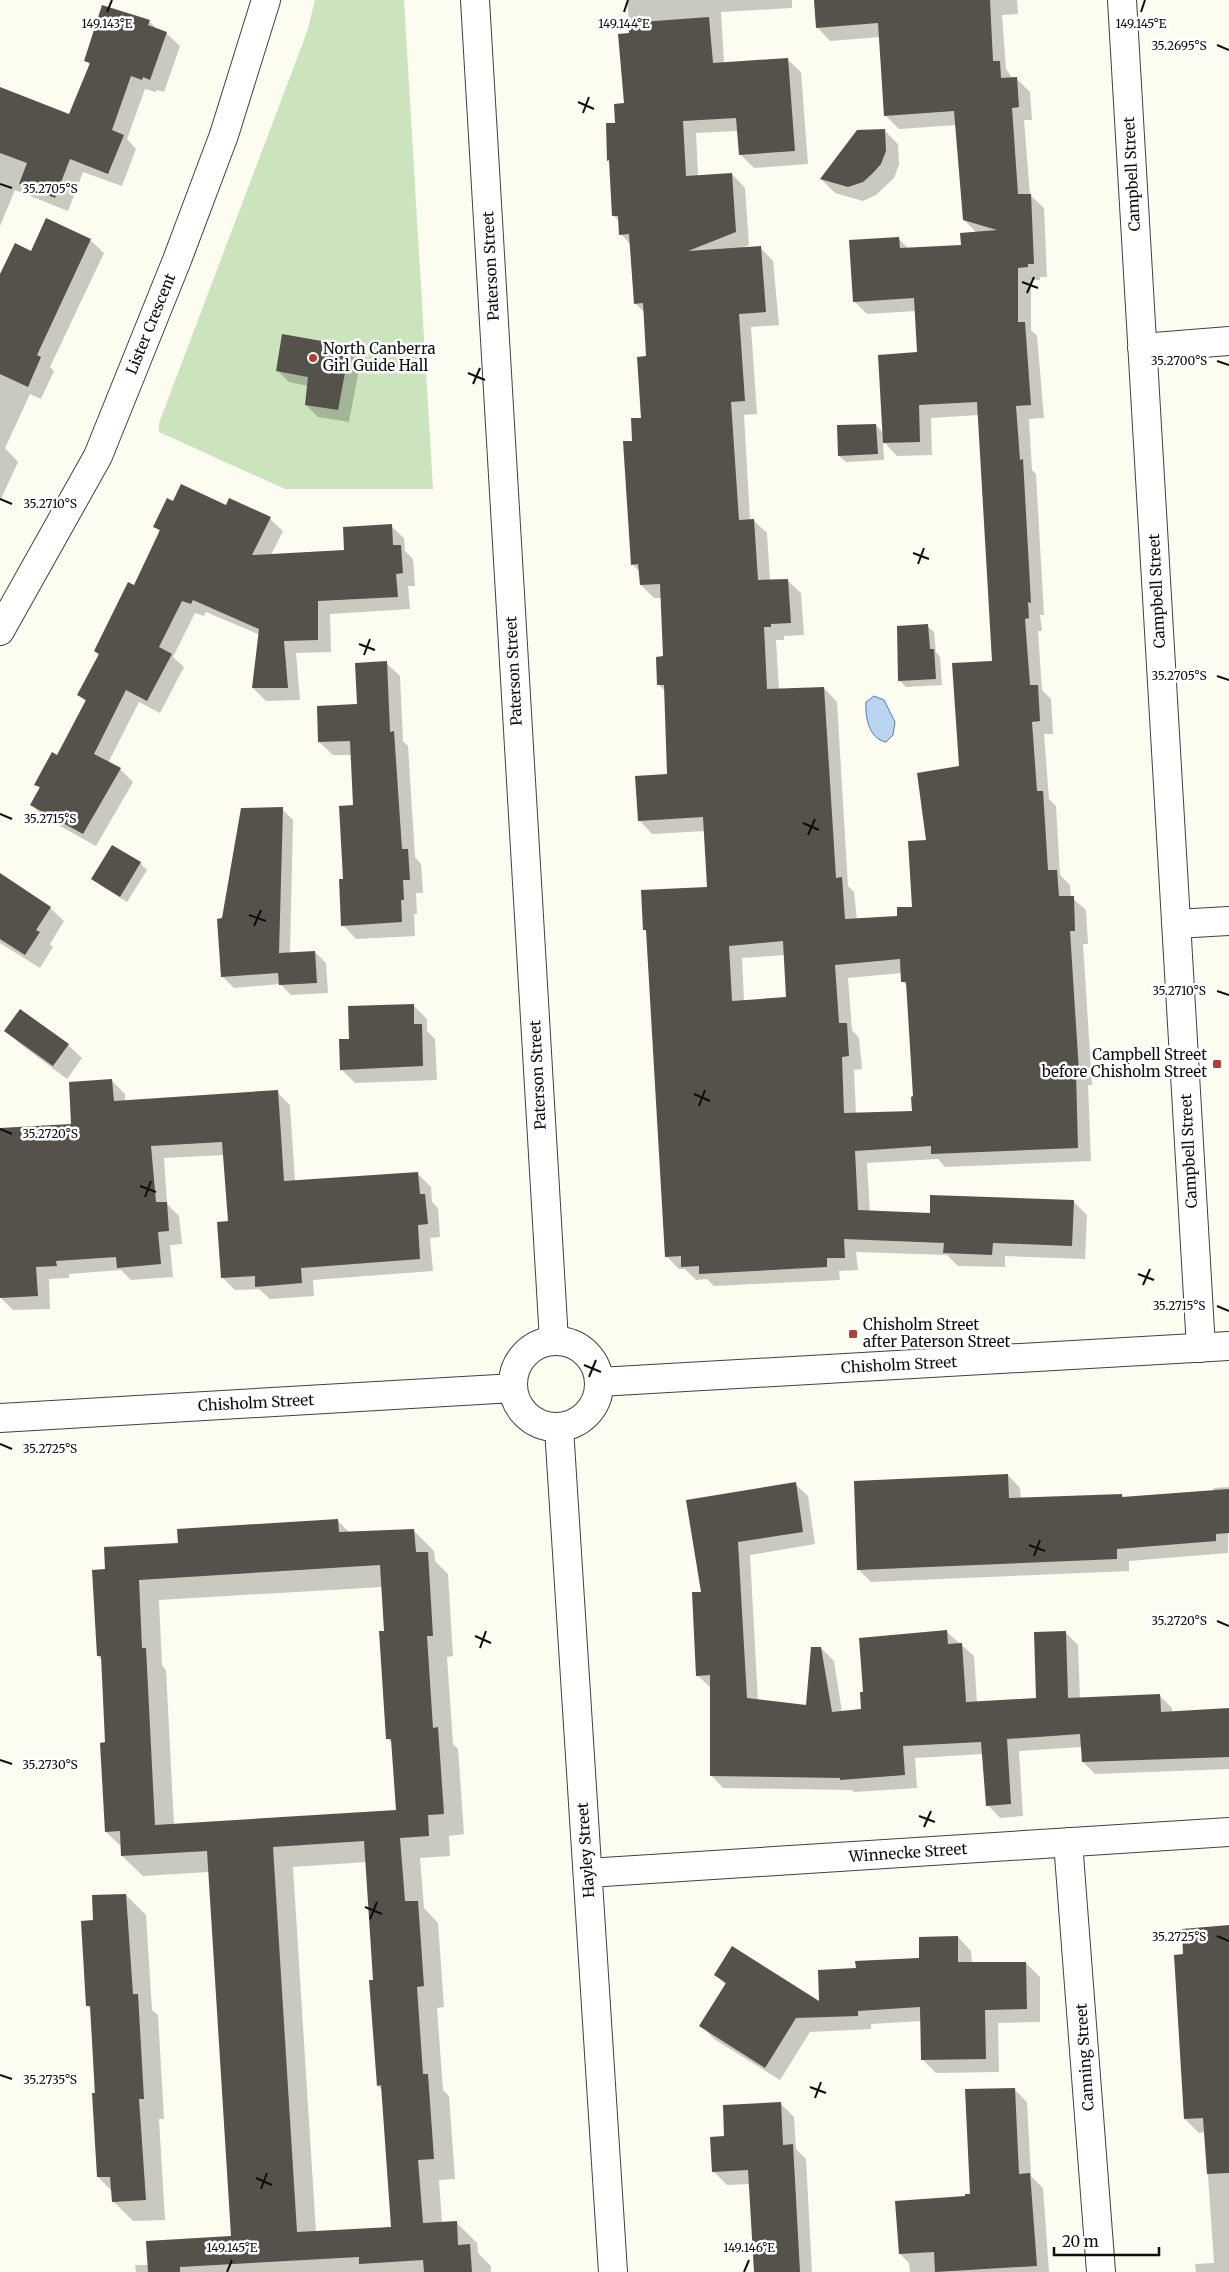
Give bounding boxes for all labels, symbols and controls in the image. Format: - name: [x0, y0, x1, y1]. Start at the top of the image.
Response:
- text: 149.143°E: [82, 16, 133, 31]
- text: 149.144°E: [598, 16, 650, 31]
- text: 149.145°E: [1116, 16, 1167, 31]
- text: 35.2695°S: [1151, 38, 1207, 53]
- street label: Campbell Street: [1119, 116, 1144, 232]
- text: 35.2705°S: [22, 181, 78, 196]
- street label: Paterson Street: [478, 211, 503, 321]
- street label: Lister Crescent: [122, 270, 179, 377]
- place label: North Canberra Girl Guide Hall: [323, 339, 436, 375]
- marker: North Canberra Girl Guide Hall: [307, 352, 319, 364]
- text: 35.2700°S: [1151, 353, 1207, 368]
- text: 35.2710°S: [23, 496, 77, 511]
- street label: Campbell Street: [1144, 533, 1169, 649]
- street label: Paterson Street: [501, 616, 526, 726]
- text: 35.2705°S: [1151, 668, 1207, 683]
- text: 35.2715°S: [24, 811, 76, 826]
- text: 35.2710°S: [1152, 983, 1206, 998]
- street label: Paterson Street: [525, 1020, 550, 1130]
- place label: Campbell Street before Chisholm Street: [1041, 1045, 1207, 1081]
- marker: Campbell Street before Chisholm Street: [1211, 1058, 1223, 1070]
- street label: Campbell Street: [1176, 1093, 1201, 1209]
- text: 35.2720°S: [22, 1126, 78, 1141]
- text: 35.2715°S: [1153, 1298, 1205, 1313]
- place label: Chisholm Street after Paterson Street: [863, 1315, 1011, 1351]
- marker: Chisholm Street after Paterson Street: [847, 1328, 859, 1340]
- street label: Chisholm Street: [840, 1352, 958, 1377]
- street label: Chisholm Street: [197, 1390, 315, 1415]
- text: 35.2725°S: [23, 1441, 77, 1456]
- text: 35.2720°S: [1151, 1613, 1207, 1628]
- text: 35.2730°S: [22, 1757, 78, 1772]
- street label: Hayley Street: [573, 1801, 598, 1898]
- street label: Winnecke Street: [847, 1839, 968, 1866]
- text: 35.2725°S: [1152, 1929, 1206, 1944]
- street label: Canning Street: [1071, 2002, 1098, 2112]
- text: 35.2735°S: [23, 2072, 77, 2087]
- scale bar: [1054, 2224, 1159, 2256]
- text: 20 m: [1062, 2232, 1099, 2251]
- text: 149.145°E: [207, 2240, 258, 2255]
- text: 149.146°E: [723, 2240, 775, 2255]

